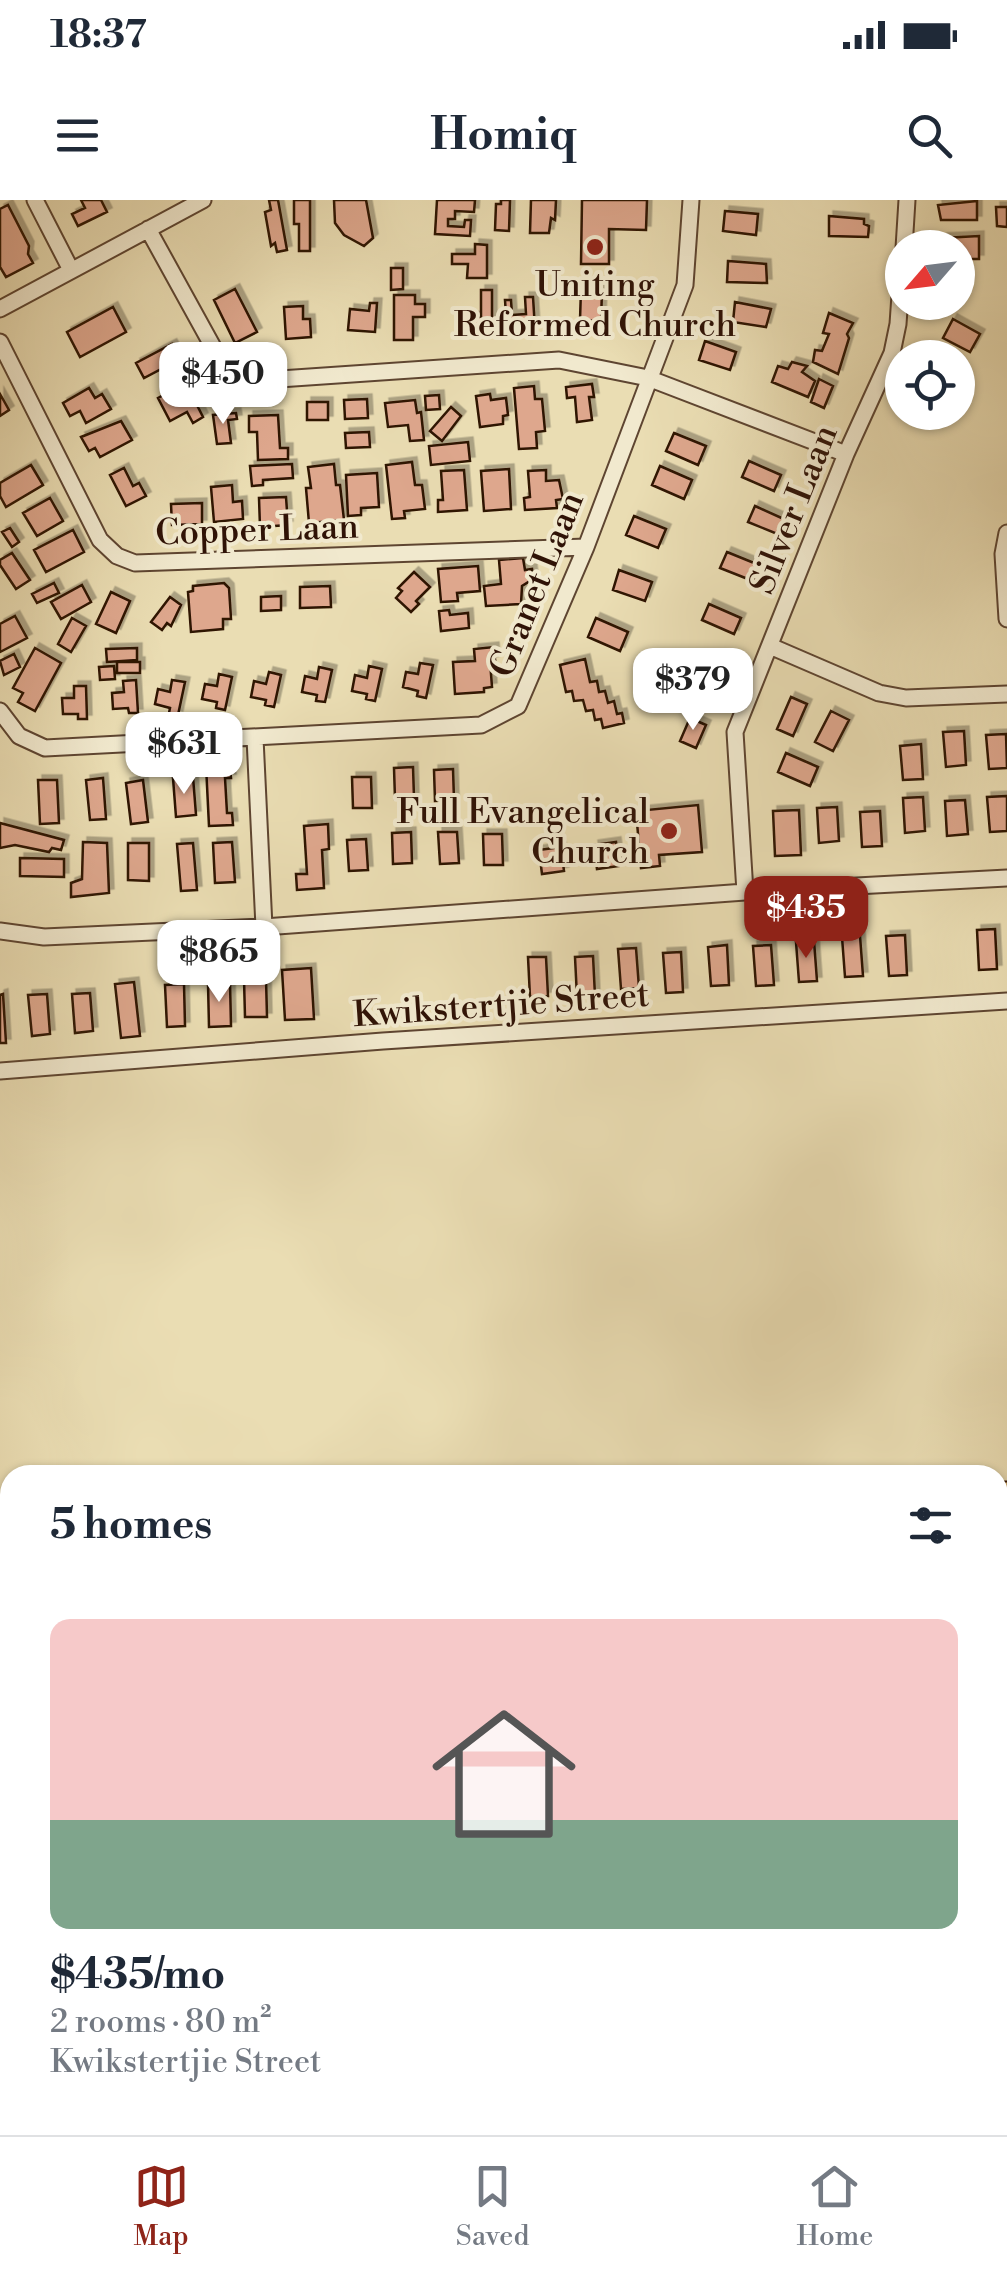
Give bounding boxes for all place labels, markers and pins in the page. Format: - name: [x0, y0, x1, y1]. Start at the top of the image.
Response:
- marker: Uniting Reformed Church: [584, 236, 606, 258]
- place label: Uniting Reformed Church: [454, 264, 736, 347]
- pin: $450: [164, 342, 282, 427]
- pin: $379: [634, 648, 752, 733]
- pin: $631: [125, 712, 243, 797]
- place label: Full Evangelical Church: [396, 791, 649, 874]
- marker: Full Evangelical Church: [658, 820, 680, 842]
- pin: $435: [747, 876, 865, 961]
- pin: $865: [160, 920, 278, 1005]

